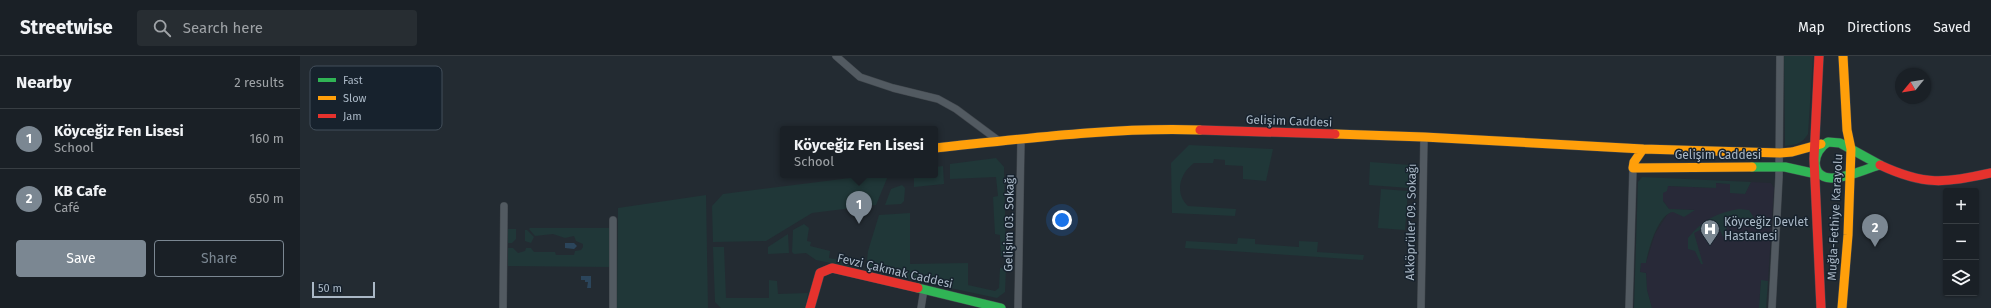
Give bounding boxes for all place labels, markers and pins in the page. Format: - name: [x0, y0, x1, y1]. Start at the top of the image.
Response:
- pin: 1: [846, 191, 872, 224]
- pin: 2: [1862, 214, 1888, 247]
- place label: Köyceğiz Devlet Hastanesi: [1724, 215, 1809, 243]
- hospital icon: Köyceğiz Devlet Hastanesi: [1699, 218, 1721, 246]

